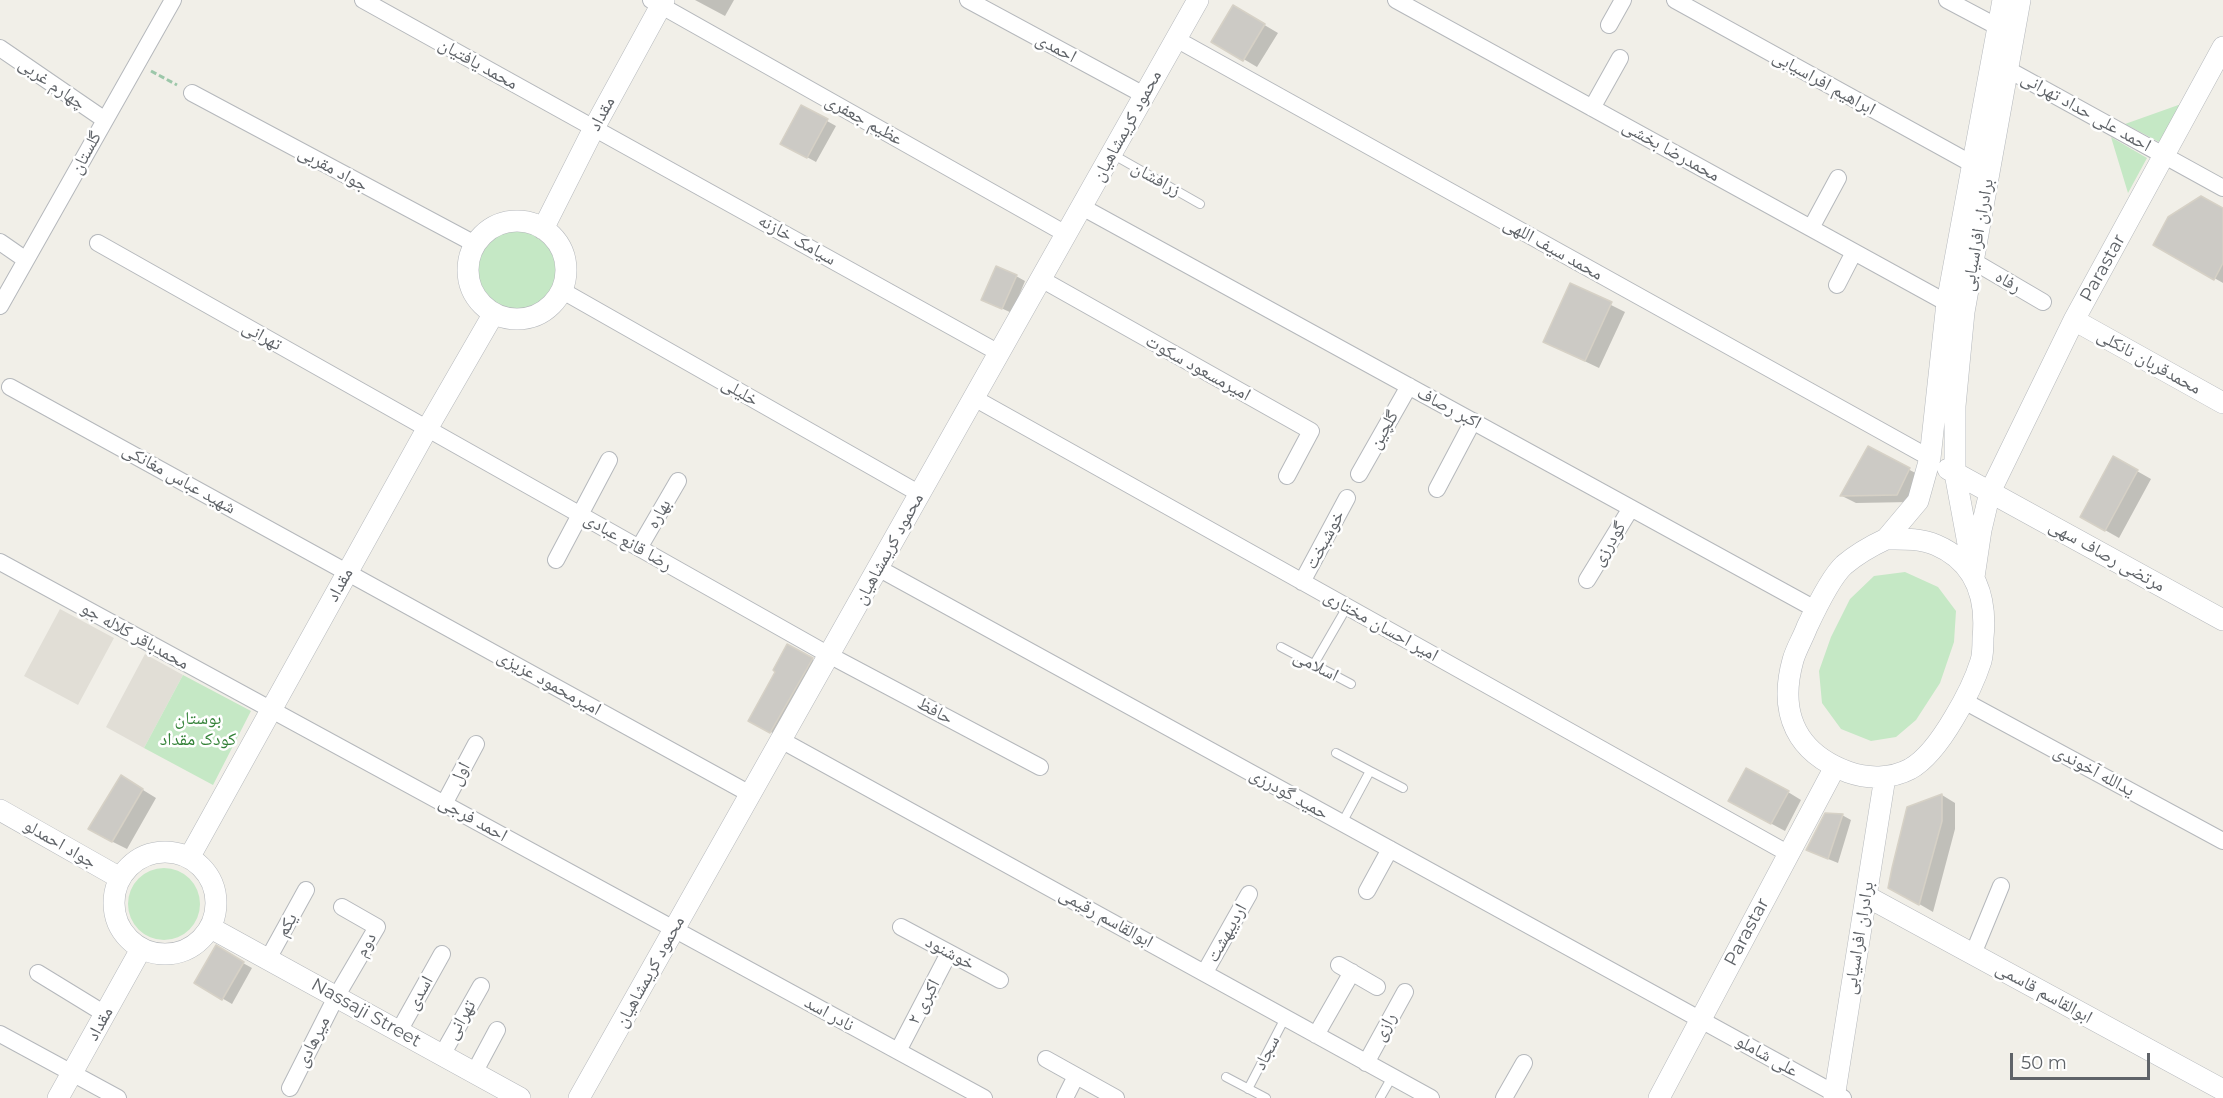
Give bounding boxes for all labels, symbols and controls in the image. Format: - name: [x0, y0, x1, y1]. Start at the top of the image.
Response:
- street label: احمدی: [1032, 28, 1080, 68]
- street label: محمد یافتیان: [435, 33, 521, 95]
- street label: ابراهیم افراسیابی: [1769, 46, 1879, 120]
- street label: چهارم غربی: [14, 53, 90, 115]
- street label: محمود کریمشاهیان: [1088, 67, 1166, 185]
- street label: احمد علی حداد تهرانی: [2017, 67, 2155, 157]
- street label: عظیم جعفری: [821, 90, 907, 150]
- street label: مقداد: [584, 93, 620, 135]
- street label: محمدرضا بخشی: [1619, 115, 1723, 187]
- street label: گلستان: [66, 128, 106, 178]
- street label: جواد مقربی: [294, 142, 372, 196]
- street label: زرافشان: [1128, 157, 1184, 201]
- street label: برادران افراسیابی: [1957, 177, 1999, 293]
- street label: سیامک خازنه: [754, 210, 840, 270]
- street label: محمد سیف اللهی: [1500, 213, 1606, 285]
- street label: Parastar: [2076, 230, 2130, 306]
- street label: رفاه: [1991, 266, 2025, 298]
- street label: تهرانی: [238, 316, 286, 356]
- street label: محمدقربان نانکلی: [2093, 325, 2205, 399]
- street label: امیرمسعود سکوت: [1142, 330, 1254, 406]
- street label: خلیلی: [718, 373, 762, 411]
- street label: اکبر رصاف: [1413, 382, 1485, 434]
- street label: گلچین: [1364, 407, 1404, 453]
- street label: شهید عباس مغانکی: [119, 439, 239, 519]
- street label: محمود کریمشاهیان: [850, 490, 928, 608]
- street label: بهاره: [642, 495, 676, 533]
- street label: خوشبخت: [1301, 507, 1349, 573]
- street label: رضا قانع عبادی: [580, 508, 676, 576]
- street label: مرتضی رصاف سهی: [2045, 515, 2169, 597]
- street label: گودرزی: [1587, 518, 1631, 570]
- street label: مقداد: [322, 564, 358, 606]
- street label: امیر احسان مختاری: [1320, 586, 1442, 666]
- street label: محمدباقر کلاله جو: [77, 597, 193, 675]
- street label: امیرمحمود عزیزی: [493, 646, 605, 720]
- street label: اسلامی: [1290, 646, 1342, 686]
- street label: حافظ: [913, 693, 957, 729]
- park label: بوستان کودک مقداد: [160, 708, 236, 750]
- street label: یدالله آخوندی: [2050, 741, 2138, 801]
- street label: اول: [445, 759, 475, 789]
- street label: حمید گودرزی: [1246, 763, 1332, 825]
- street label: احمد فرجی: [435, 791, 511, 847]
- street label: جواد احمدلو: [20, 815, 100, 873]
- street label: برادران افراسیابی: [1839, 880, 1879, 996]
- street label: ابوالقاسم رقیمی: [1055, 883, 1157, 953]
- street label: Parastar: [1720, 894, 1774, 970]
- street label: اردیبهشت: [1202, 900, 1252, 966]
- street label: یکم: [272, 909, 302, 941]
- street label: محمود کریمشاهیان: [611, 913, 689, 1031]
- street label: دوم: [351, 929, 381, 961]
- street label: خوشنود: [922, 931, 978, 975]
- street label: ابوالقاسم قاسمی: [1992, 958, 2096, 1028]
- street label: اسدی: [402, 972, 438, 1014]
- street label: Nassaji Street: [307, 974, 425, 1052]
- street label: اکبری ۲: [903, 976, 945, 1028]
- street label: نادر اسد: [800, 992, 858, 1036]
- street label: تهرانی: [441, 996, 481, 1044]
- street label: مقداد: [82, 1003, 118, 1045]
- street label: رازی: [1369, 1009, 1401, 1045]
- street label: میرهادی: [291, 1013, 335, 1071]
- street label: علی شاملو: [1732, 1030, 1802, 1082]
- street label: سجاد: [1249, 1032, 1285, 1074]
- scale bar: [2013, 1041, 2152, 1079]
- text: 50 m: [2021, 1052, 2067, 1074]

